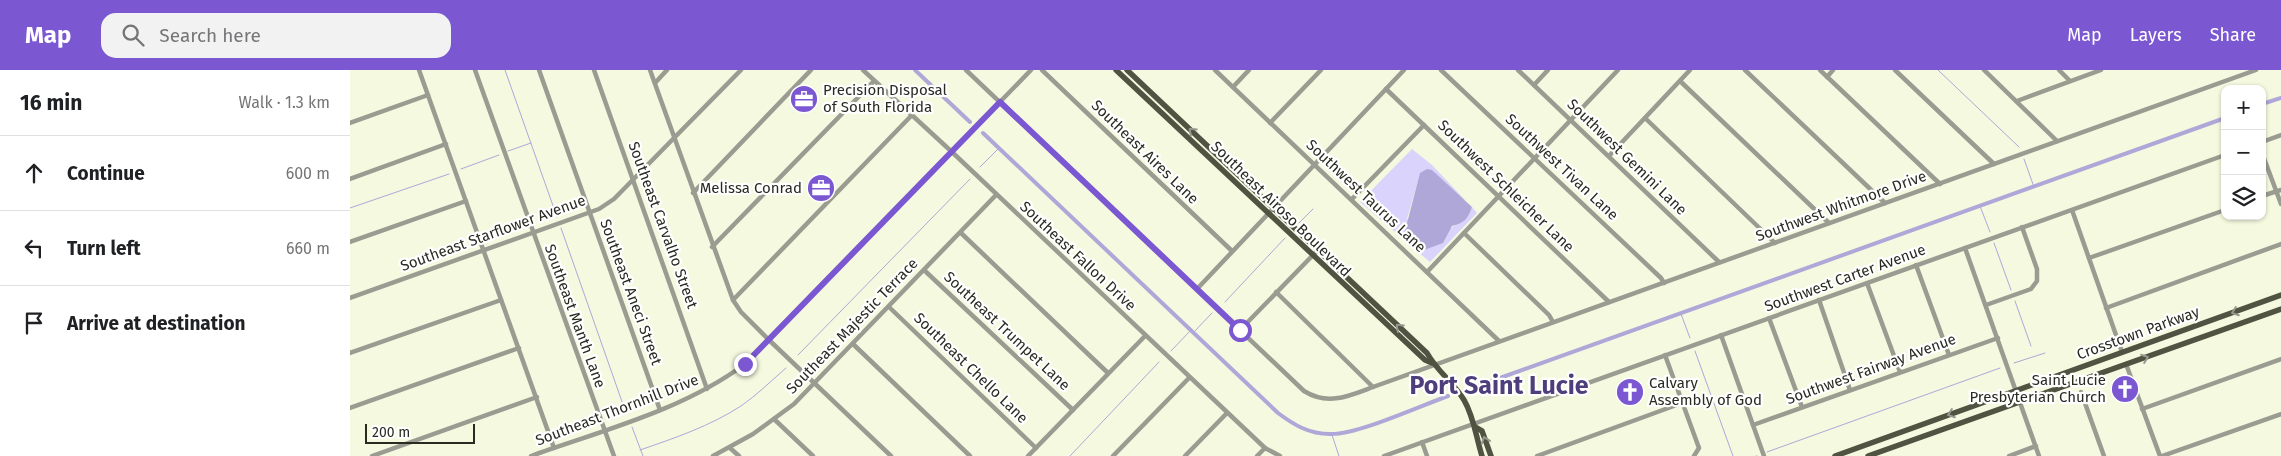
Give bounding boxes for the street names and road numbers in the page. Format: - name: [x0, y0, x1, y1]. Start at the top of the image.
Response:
- street label: Southwest Gemini Lane: [1563, 95, 1691, 219]
- street label: Southeast Aires Lane: [1088, 96, 1202, 208]
- street label: Southwest Tivan Lane: [1502, 110, 1622, 224]
- street label: Southwest Schleicher Lane: [1434, 116, 1578, 256]
- street label: Southwest Taurus Lane: [1302, 136, 1430, 256]
- street label: Southeast Airoso Boulevard: [1207, 137, 1355, 281]
- street label: Southeast Carvalho Street: [624, 139, 702, 311]
- street label: Southwest Whitmore Drive: [1753, 167, 1929, 245]
- street label: Southeast Starflower Avenue: [398, 191, 588, 275]
- street label: Southeast Fallon Drive: [1016, 198, 1140, 314]
- street label: Southeast Aneci Street: [596, 217, 666, 368]
- street label: Southwest Carter Avenue: [1762, 240, 1928, 316]
- street label: Southeast Manth Lane: [541, 242, 609, 390]
- street label: Southeast Majestic Terrace: [782, 254, 922, 398]
- street label: Southeast Trumpet Lane: [940, 268, 1074, 394]
- street label: Crosstown Parkway: [2074, 302, 2202, 364]
- street label: Southeast Chello Lane: [910, 309, 1032, 427]
- street label: Southwest Fairway Avenue: [1784, 330, 1958, 408]
- street label: Southeast Thornhill Drive: [533, 371, 701, 449]

